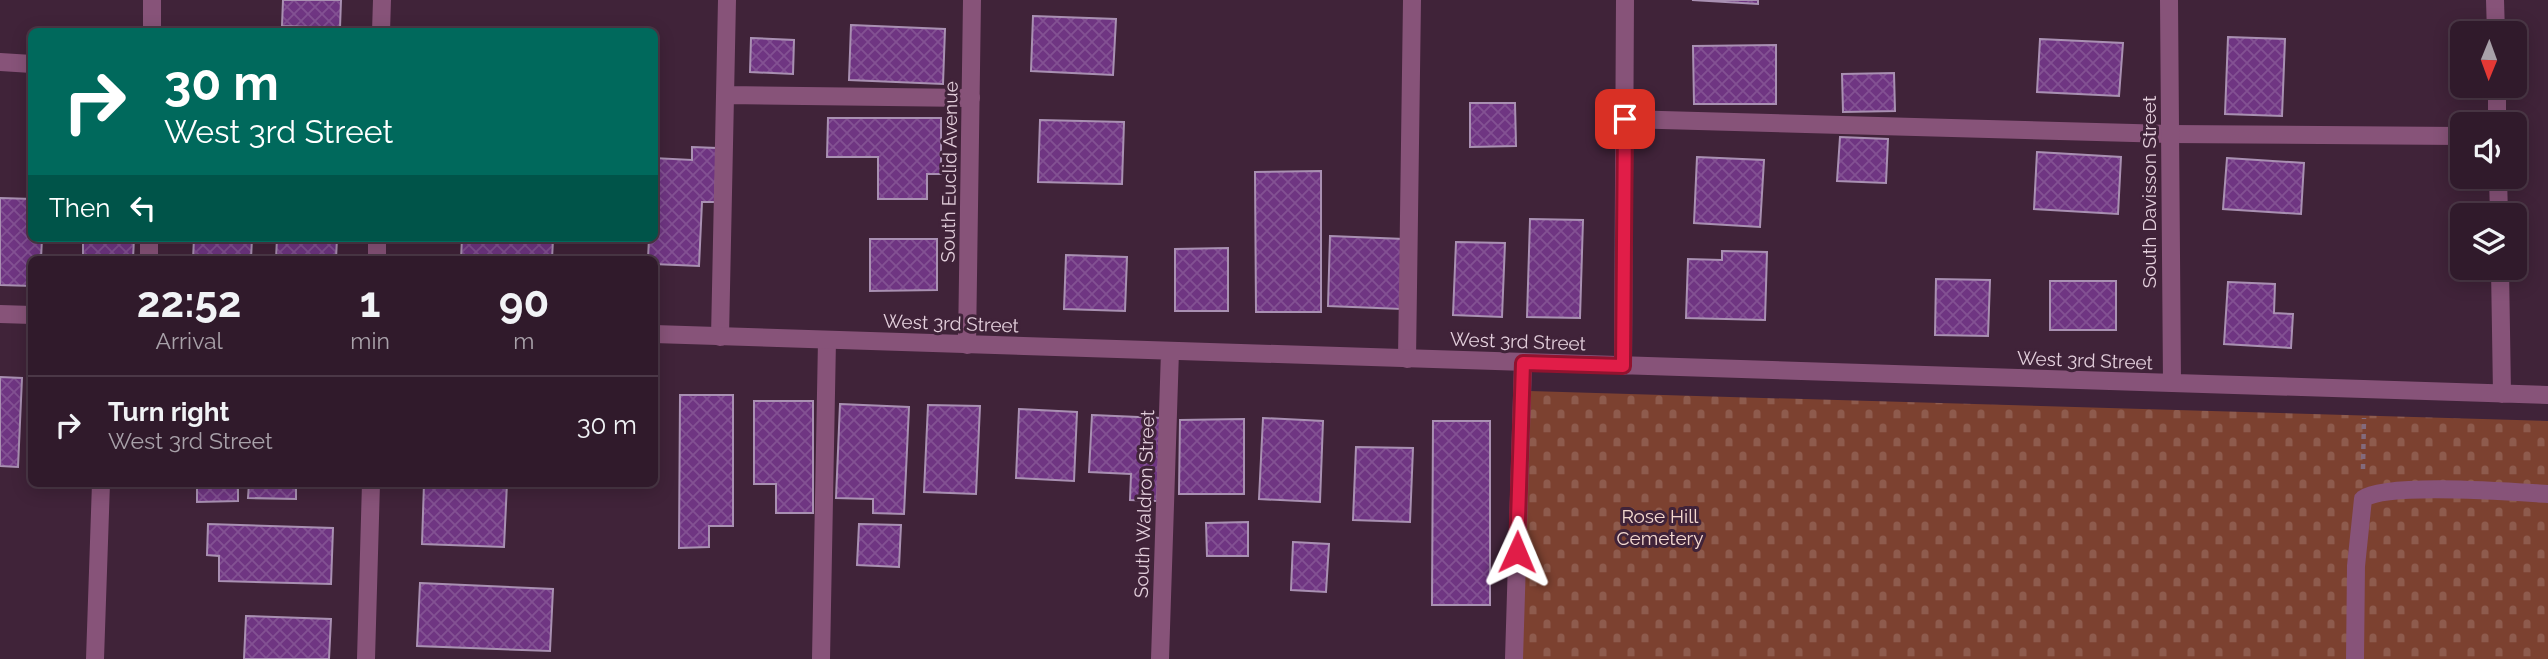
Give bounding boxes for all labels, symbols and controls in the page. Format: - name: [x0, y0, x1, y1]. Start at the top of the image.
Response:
- north arrow: [2450, 21, 2527, 98]
- map controls: [2450, 21, 2527, 280]
- text: 30 m: [164, 54, 279, 111]
- icon: right: [49, 56, 140, 147]
- street label: South Euclid Avenue: [936, 81, 962, 263]
- pin: [1595, 89, 1655, 149]
- street label: South Davisson Street: [2138, 95, 2160, 288]
- icon: arrive: [1606, 100, 1644, 138]
- button: sound: [2450, 112, 2527, 189]
- text: West 3rd Street: [164, 113, 393, 150]
- icon: left: [124, 189, 162, 227]
- text: Then: [49, 193, 110, 223]
- button: layers: [2450, 203, 2527, 280]
- text: 22:52: [137, 278, 242, 327]
- text: 1: [360, 278, 380, 327]
- text: 90: [499, 278, 549, 327]
- street label: West 3rd Street: [883, 310, 1020, 336]
- text: Arrival: [155, 327, 223, 354]
- text: min: [350, 327, 390, 354]
- text: m: [513, 327, 535, 354]
- street label: West 3rd Street: [1450, 328, 1587, 354]
- street label: West 3rd Street: [2017, 347, 2154, 373]
- text: Turn right: [108, 397, 229, 427]
- icon: right: [49, 406, 87, 444]
- street label: South Waldron Street: [1130, 409, 1158, 598]
- text: 30 m: [577, 410, 637, 440]
- text: West 3rd Street: [108, 427, 273, 454]
- park label: Rose Hill Cemetery: [1616, 505, 1704, 549]
- position arrow: [1480, 515, 1554, 589]

